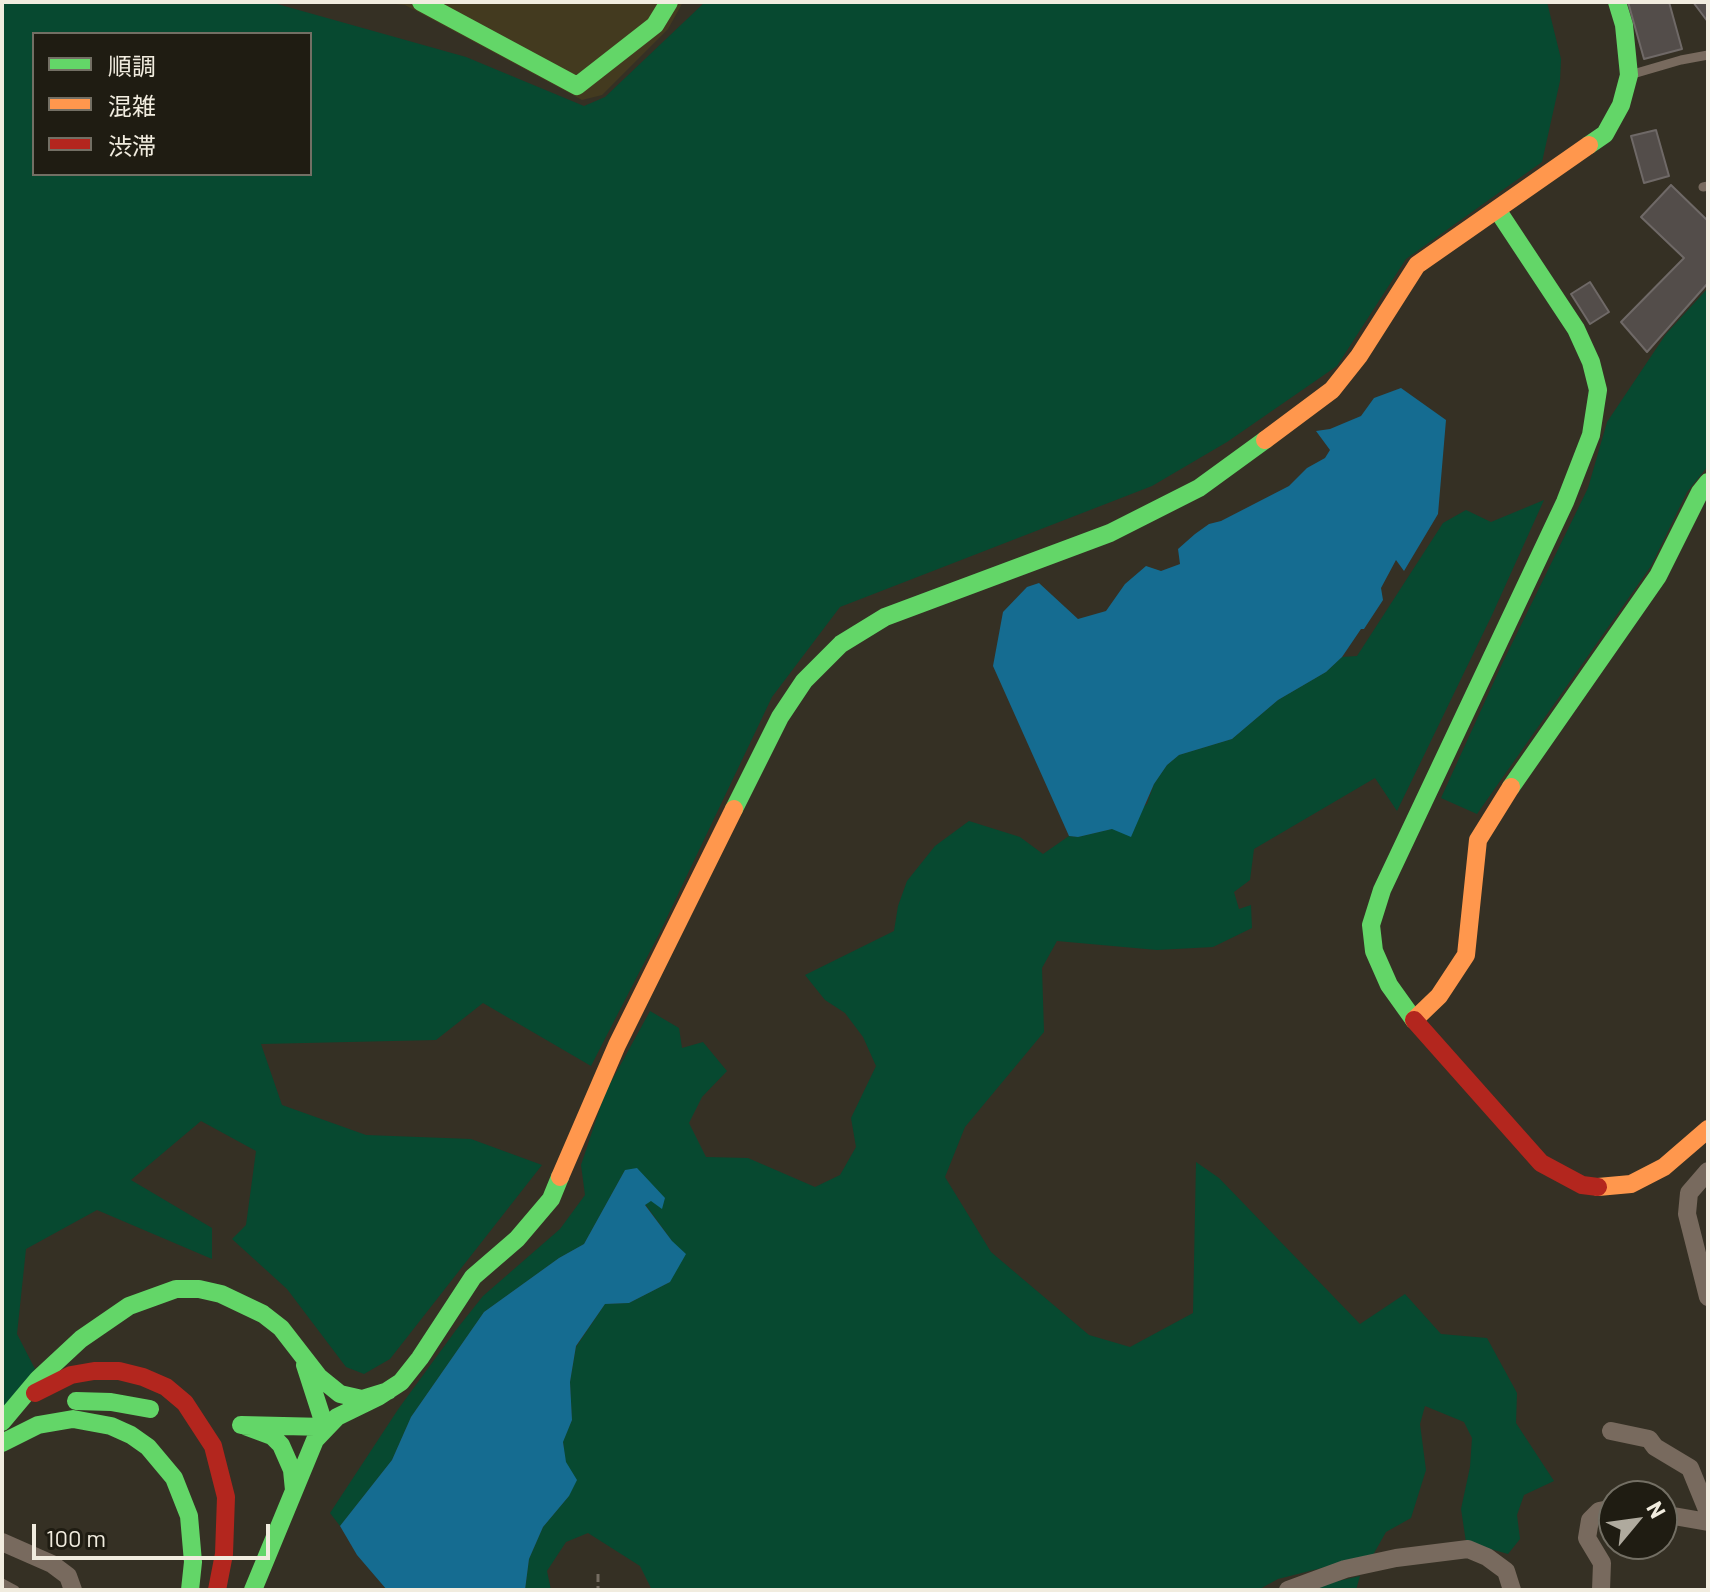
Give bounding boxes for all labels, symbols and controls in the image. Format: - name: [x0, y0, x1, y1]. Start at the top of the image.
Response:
- legend: [32, 32, 312, 176]
- text: 順調: [108, 51, 156, 80]
- text: 混雑: [108, 91, 156, 120]
- text: 渋滞: [108, 131, 156, 160]
- north arrow: [1598, 1480, 1678, 1560]
- text: N: [1642, 1497, 1672, 1522]
- scale bar: [36, 1508, 274, 1558]
- text: 100 m: [46, 1523, 106, 1552]

